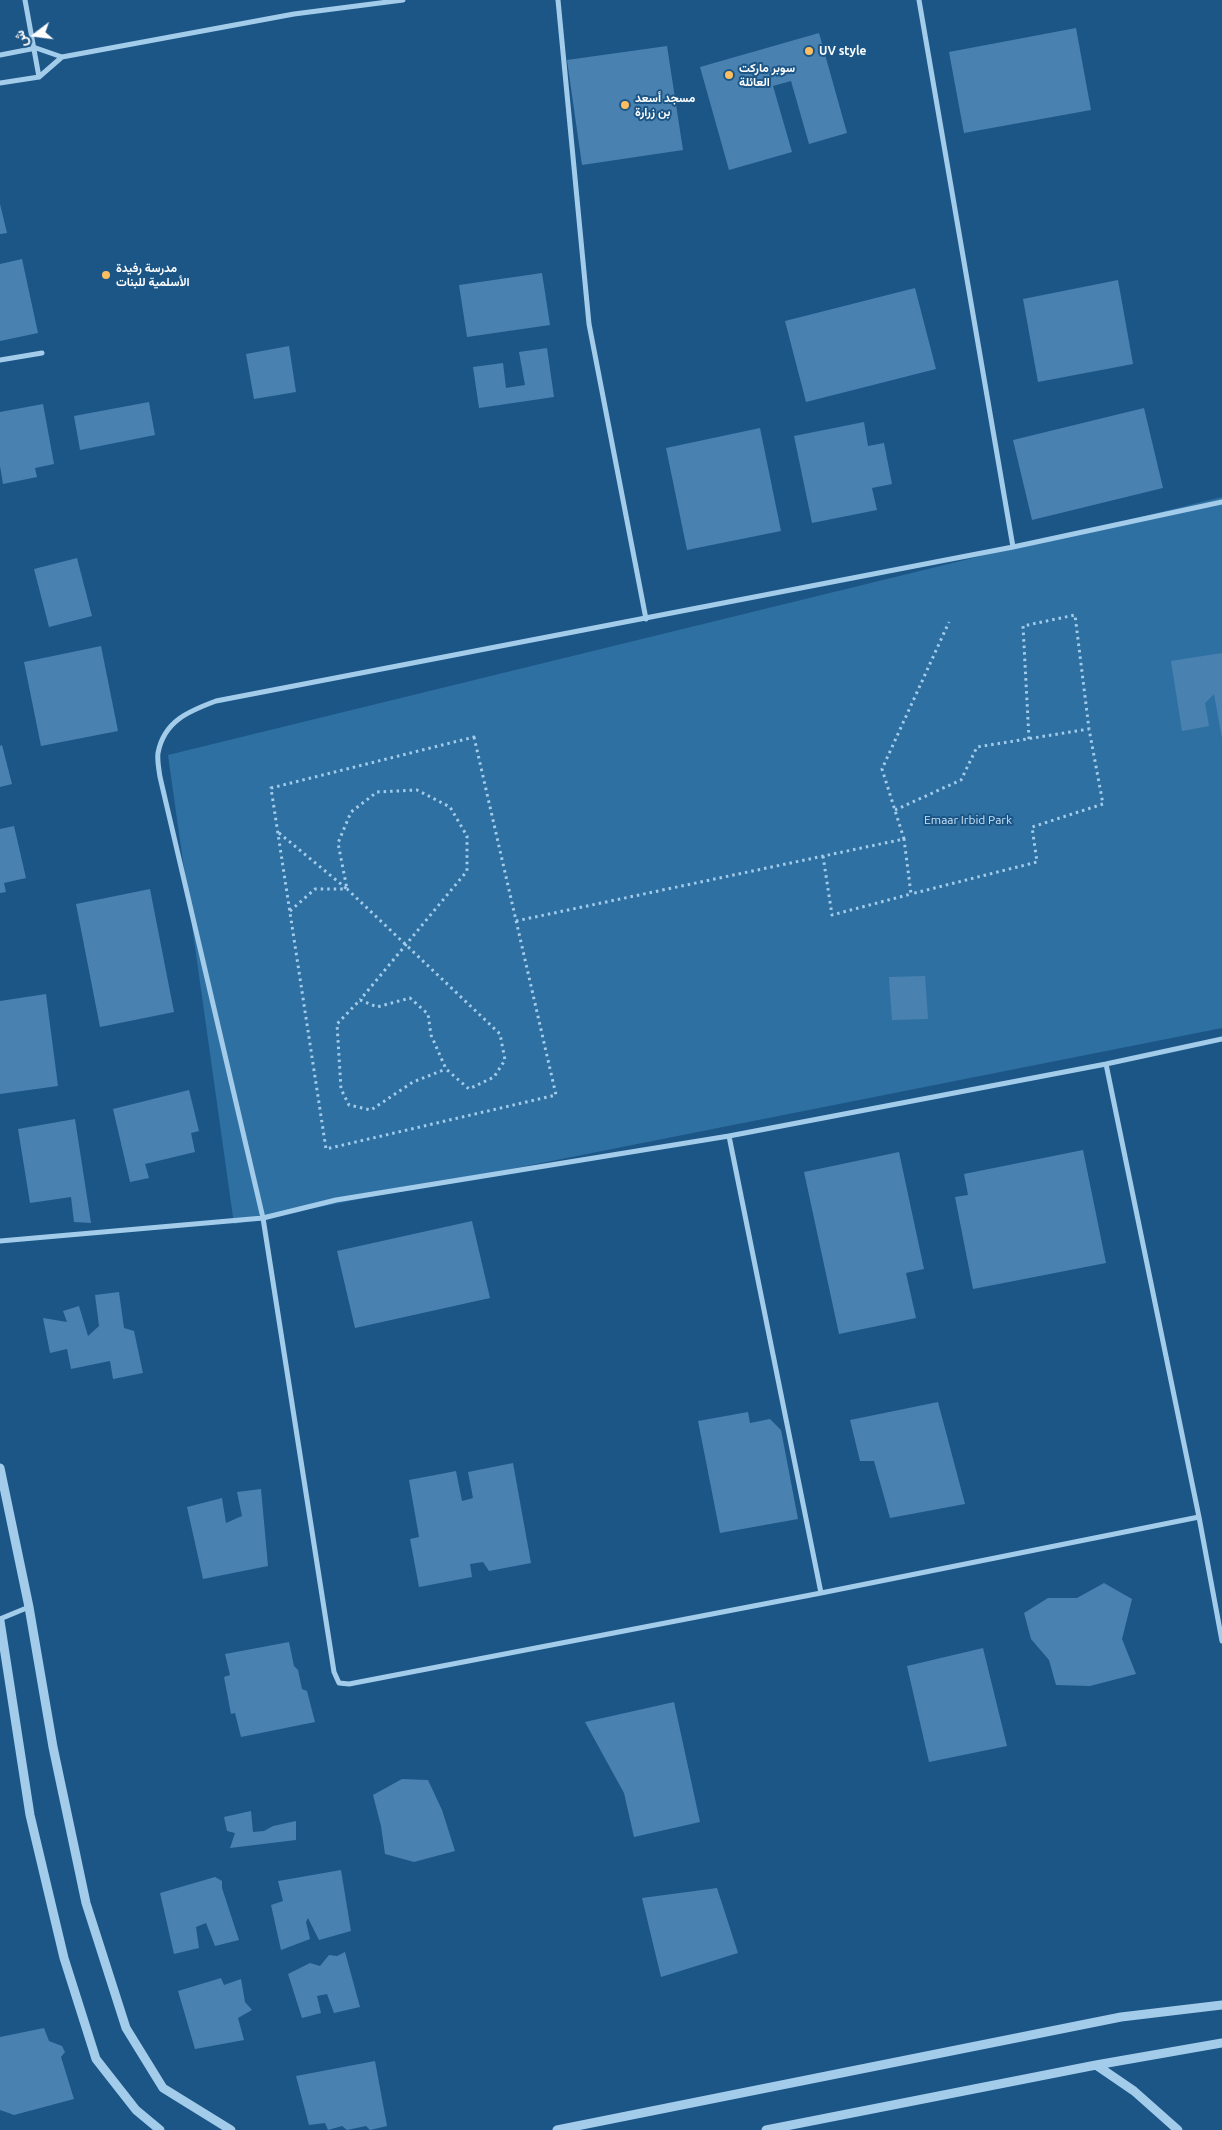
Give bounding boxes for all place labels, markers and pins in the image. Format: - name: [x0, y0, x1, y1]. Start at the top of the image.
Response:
- place label: UV style: [819, 44, 867, 58]
- marker: UV style: [803, 45, 815, 57]
- place label: سوبر ماركت العائلة: [739, 61, 795, 89]
- marker: سوبر ماركت العائلة: [723, 69, 735, 81]
- place label: مسجد أسعد بن زرارة: [635, 91, 695, 119]
- marker: مسجد أسعد بن زرارة: [619, 99, 631, 111]
- place label: مدرسة رفيدة الأسلمية للبنات: [116, 261, 190, 289]
- marker: مدرسة رفيدة الأسلمية للبنات: [100, 269, 112, 281]

